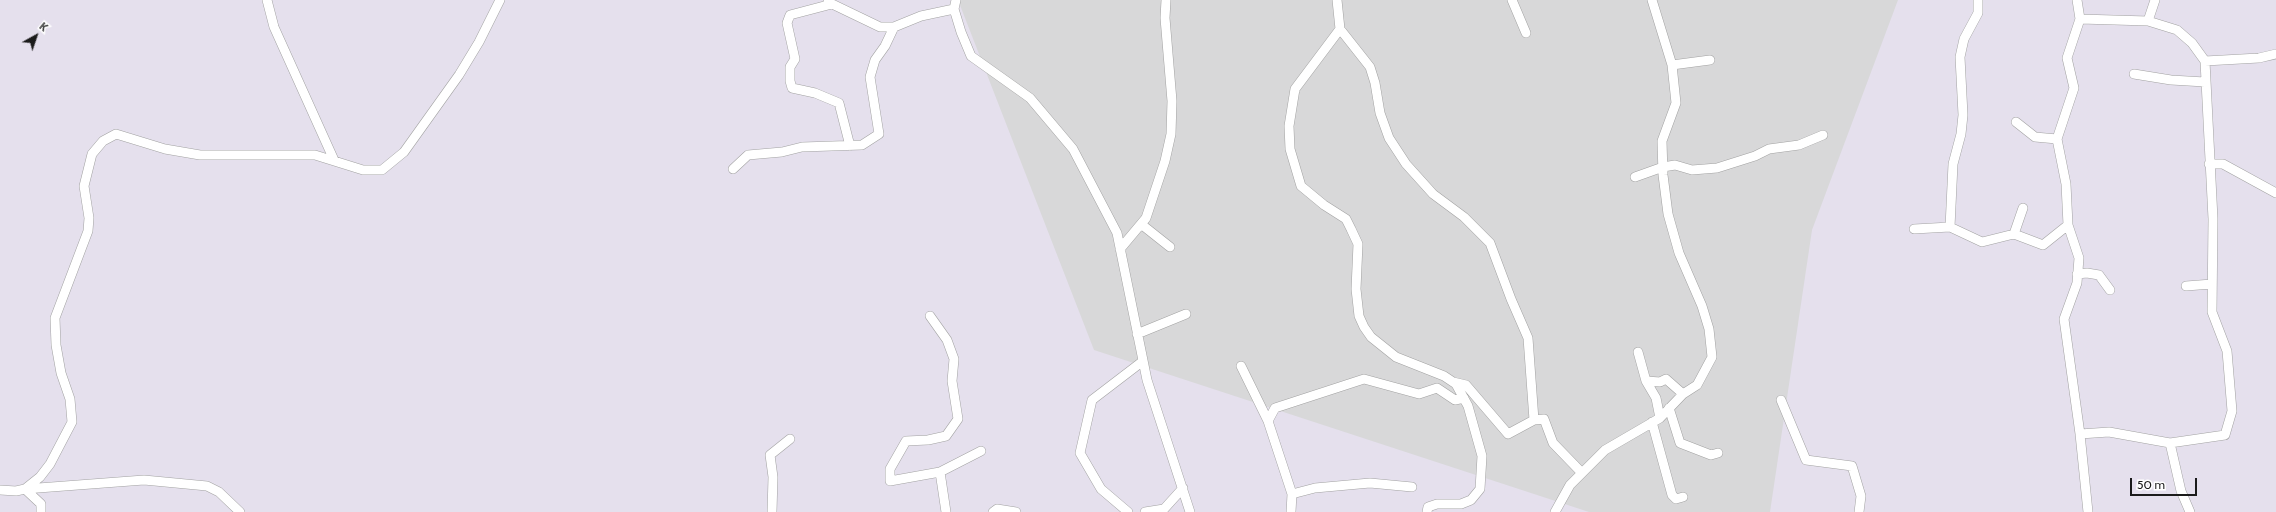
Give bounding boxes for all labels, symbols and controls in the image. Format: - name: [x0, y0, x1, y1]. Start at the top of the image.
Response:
- north arrow: [16, 16, 56, 56]
- text: K: [37, 19, 51, 34]
- scale bar: [2132, 470, 2199, 496]
- text: 50 m: [2137, 477, 2165, 492]

